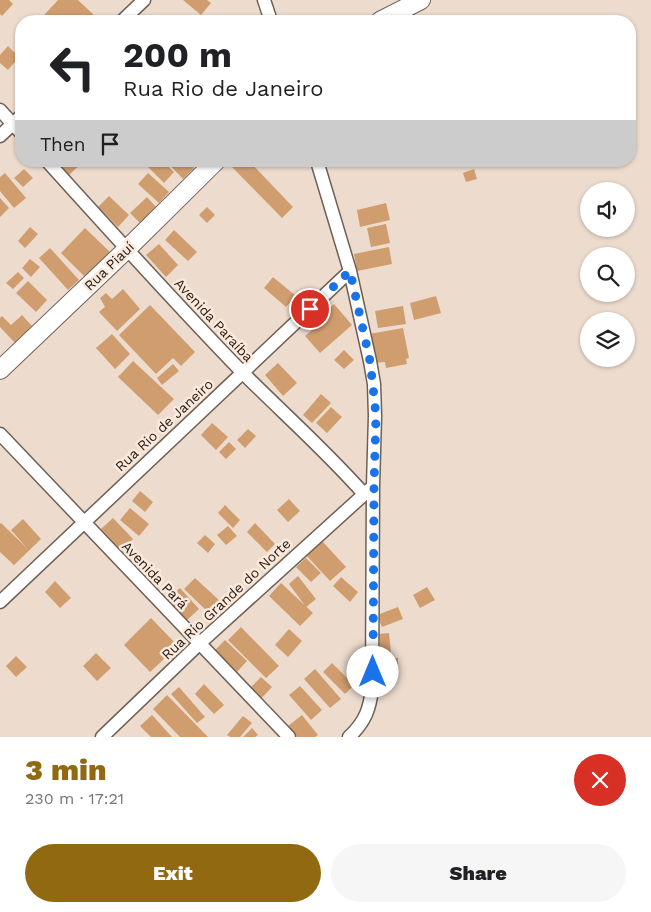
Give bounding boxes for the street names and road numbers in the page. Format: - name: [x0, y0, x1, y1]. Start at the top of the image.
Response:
- street label: Rua Piauí: [81, 238, 137, 294]
- street label: Avenida Paraíba: [171, 275, 257, 365]
- street label: Rua Rio de Janeiro: [112, 376, 216, 474]
- street label: Rua Rio Grande do Norte: [158, 535, 294, 663]
- street label: Avenida Pará: [119, 538, 191, 612]

